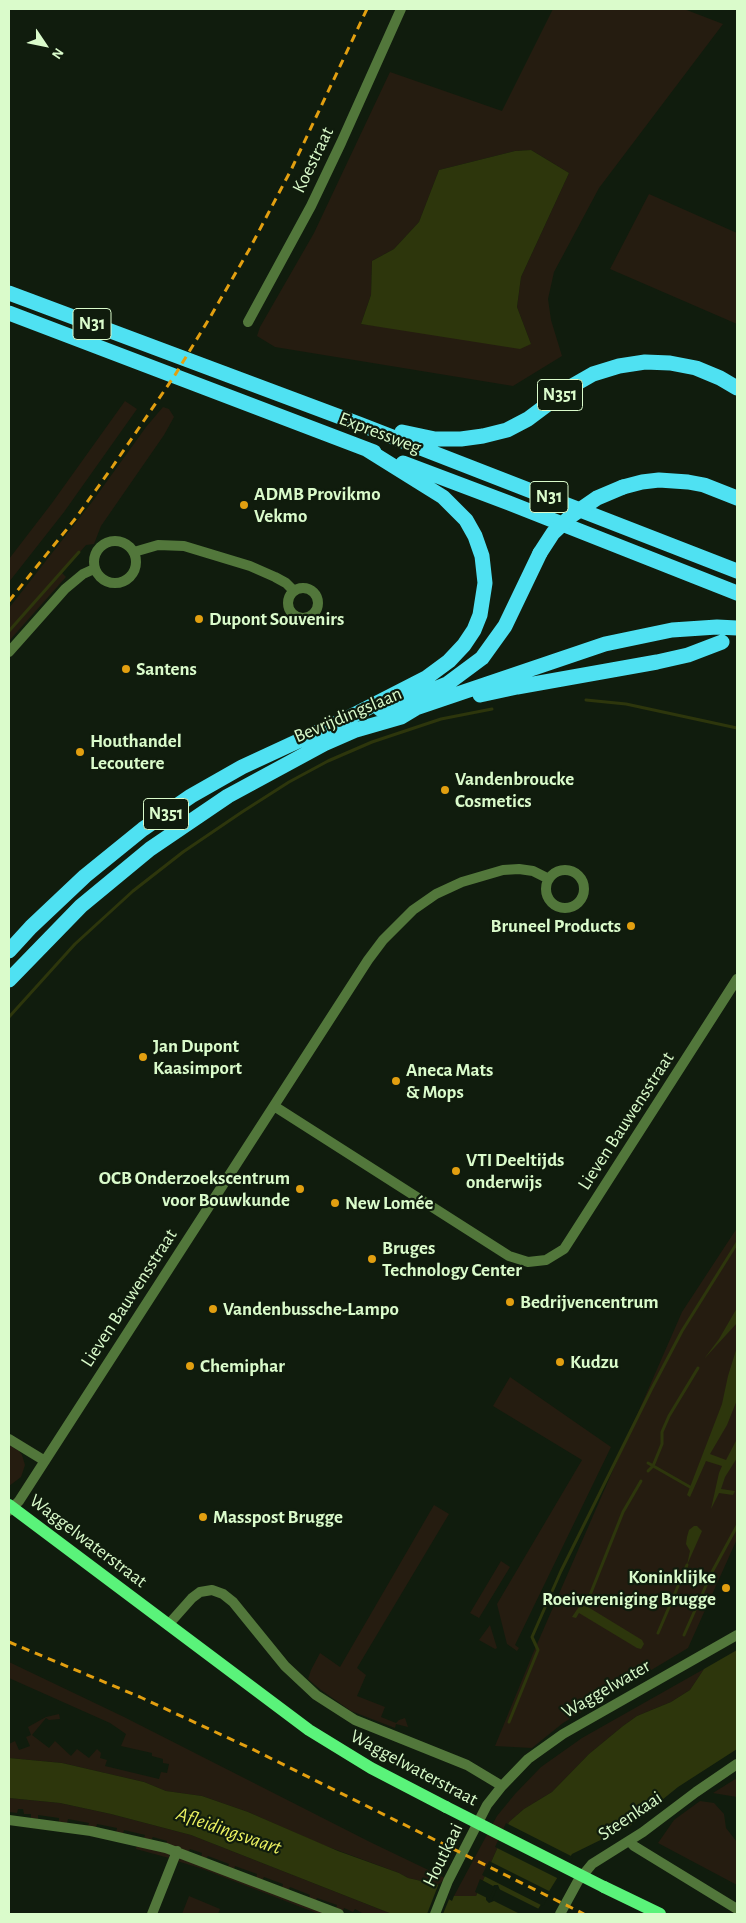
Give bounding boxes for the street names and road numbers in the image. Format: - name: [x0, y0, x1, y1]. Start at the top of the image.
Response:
- street label: Koestraat: [287, 123, 339, 197]
- road number: N31: [73, 308, 111, 339]
- road number: N351: [538, 380, 582, 410]
- street label: Expressweg: [336, 407, 424, 459]
- road number: N31: [530, 482, 568, 512]
- street label: Bevrijdingslaan: [291, 682, 405, 748]
- road number: N351: [144, 799, 188, 830]
- street label: Lieven Bauwensstraat: [573, 1048, 679, 1194]
- street label: Lieven Bauwensstraat: [76, 1225, 182, 1371]
- street label: Waggelwaterstraat: [25, 1489, 151, 1593]
- street label: Waggelwater: [558, 1654, 654, 1724]
- street label: Waggelwaterstraat: [346, 1725, 482, 1811]
- street label: Steenkaai: [594, 1786, 666, 1846]
- street label: Houtkaai: [418, 1819, 468, 1891]

